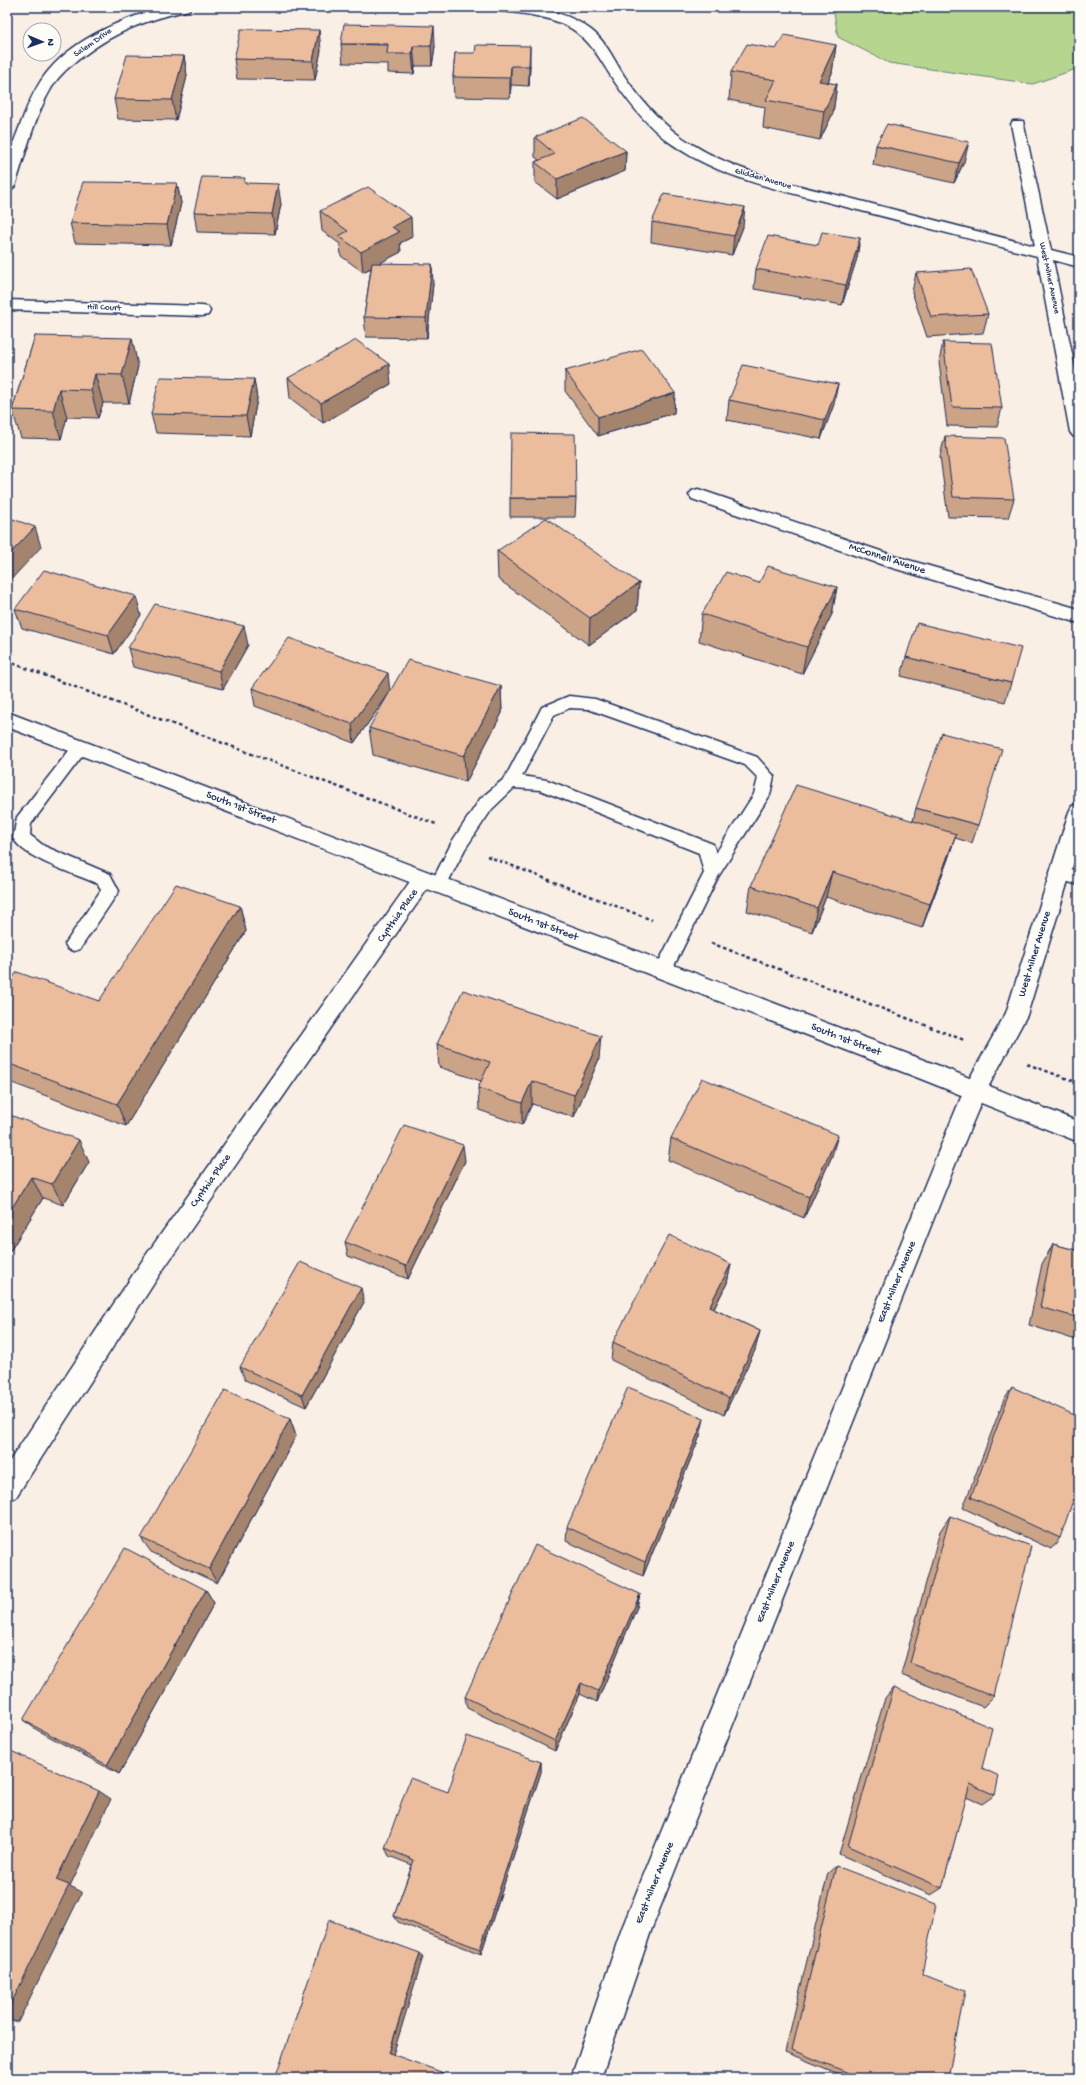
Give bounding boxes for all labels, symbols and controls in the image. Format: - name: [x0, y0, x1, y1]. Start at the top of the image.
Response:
- north arrow: [22, 22, 62, 62]
- street label: Salem Drive: [72, 26, 114, 60]
- text: N: [44, 38, 56, 46]
- street label: Glidden Avenue: [733, 166, 793, 192]
- street label: West Milner Avenue: [1036, 241, 1062, 315]
- street label: Hill Court: [87, 302, 122, 314]
- street label: McConnell Avenue: [847, 541, 927, 577]
- street label: South 1st Street: [204, 789, 279, 827]
- street label: Cynthia Place: [375, 887, 421, 945]
- street label: South 1st Street: [506, 906, 581, 944]
- street label: West Milner Avenue: [1016, 909, 1054, 998]
- street label: South 1st Street: [809, 1021, 884, 1059]
- street label: Cynthia Place: [188, 1152, 234, 1210]
- street label: East Milner Avenue: [875, 1239, 919, 1325]
- street label: East Milner Avenue: [754, 1539, 798, 1625]
- street label: East Milner Avenue: [633, 1840, 677, 1926]

